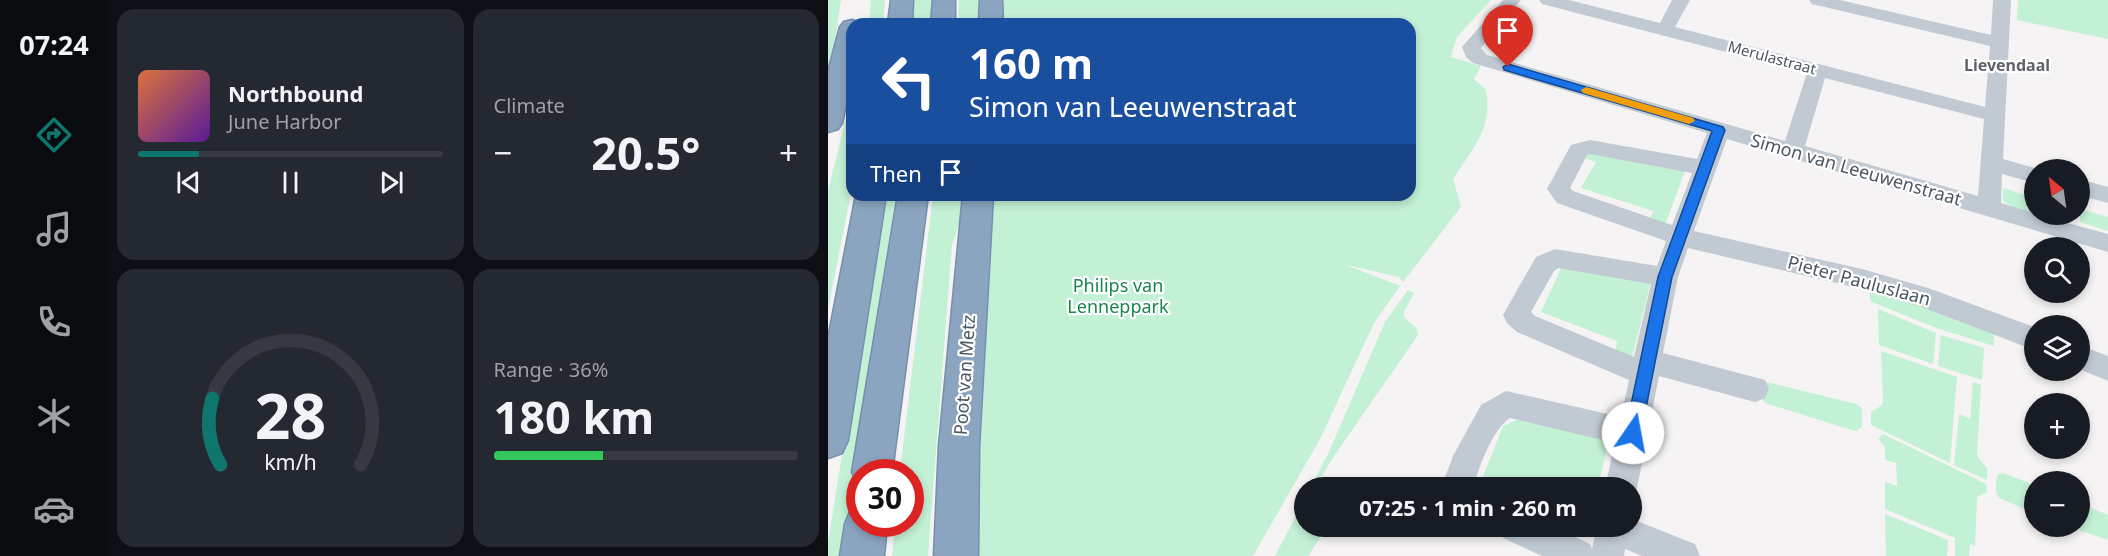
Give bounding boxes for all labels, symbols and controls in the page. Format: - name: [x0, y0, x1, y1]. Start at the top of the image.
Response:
- pin: [1482, 5, 1533, 67]
- icon: arrive: [1491, 14, 1524, 47]
- text: 07:24: [19, 26, 89, 63]
- text: 160 m: [969, 34, 1093, 91]
- street label: Merulastraat: [1726, 36, 1819, 79]
- icon: left: [870, 42, 948, 120]
- district label: Lievendaal: [1964, 54, 2050, 76]
- text: Northbound: [228, 78, 363, 108]
- text: Simon van Leeuwenstraat: [969, 88, 1296, 125]
- text: Climate: [494, 92, 565, 119]
- text: June Harbor: [228, 108, 342, 135]
- icon: directions: [33, 114, 75, 156]
- text: 20.5°: [591, 122, 700, 183]
- street label: Simon van Leeuwenstraat: [1748, 127, 1965, 211]
- text: −: [494, 130, 512, 175]
- text: +: [779, 130, 798, 175]
- icon: arrive: [934, 156, 967, 189]
- text: Then: [870, 158, 922, 188]
- north arrow: [2024, 159, 2090, 225]
- map controls: [2024, 159, 2090, 537]
- icon: previous: [172, 166, 205, 199]
- icon: pause: [274, 166, 307, 199]
- icon: next: [375, 166, 408, 199]
- icon: music: [33, 208, 75, 250]
- button: search: [2024, 237, 2090, 303]
- street label: Pieter Pauluslaan: [1785, 249, 1933, 311]
- park label: Philips van Lenneppark: [1067, 273, 1169, 318]
- icon: phone: [33, 301, 75, 343]
- street label: Poot van Metz: [948, 314, 980, 436]
- button: layers: [2024, 315, 2090, 381]
- text: Range · 36%: [494, 356, 608, 383]
- text: 28: [255, 372, 326, 457]
- text: 180 km: [494, 386, 654, 447]
- button: +: [2024, 393, 2090, 459]
- icon: climate: [33, 395, 75, 437]
- position arrow: [1601, 401, 1665, 465]
- text: km/h: [264, 447, 317, 476]
- speed limit sign: 30: [846, 459, 924, 537]
- button: −: [2024, 471, 2090, 537]
- icon: car: [33, 488, 75, 530]
- text: 07:25 · 1 min · 260 m: [1359, 492, 1577, 522]

